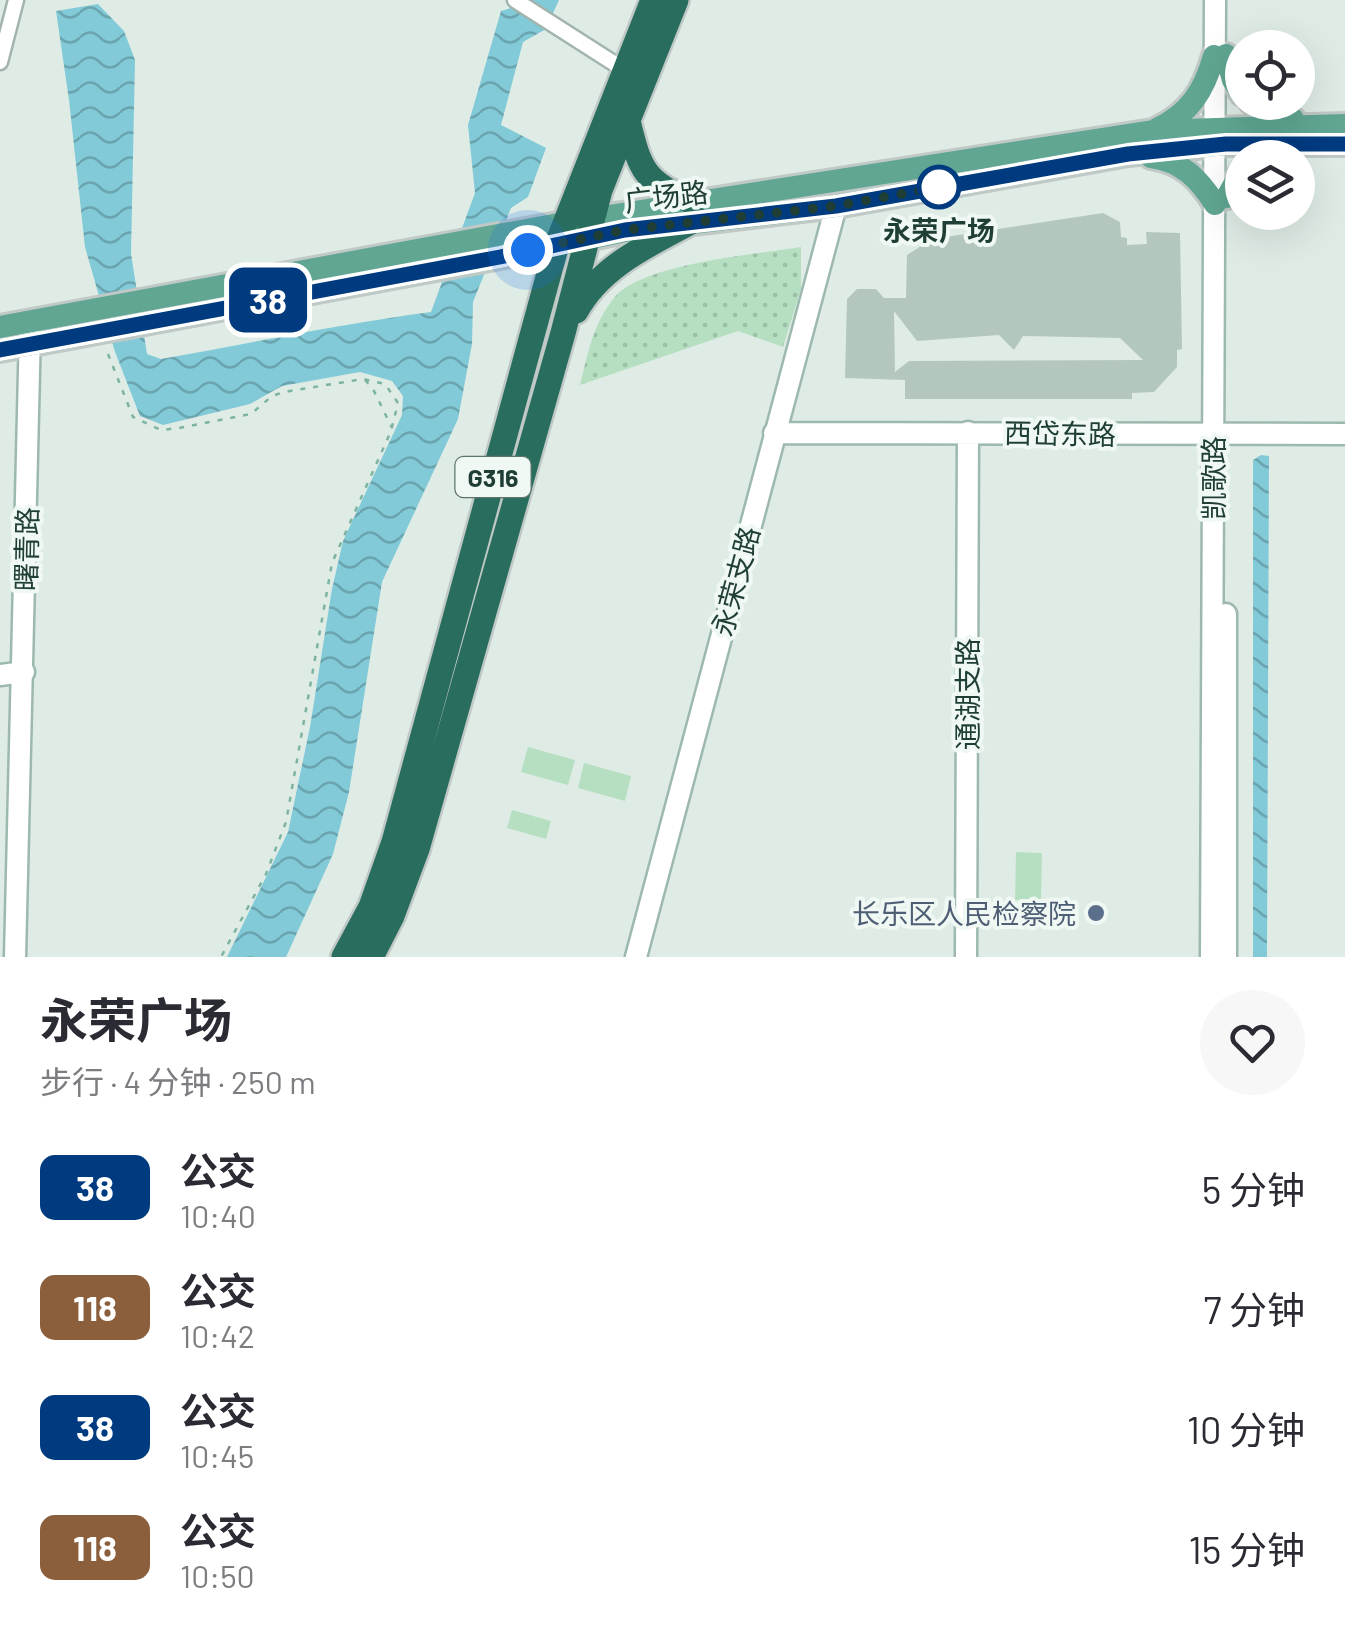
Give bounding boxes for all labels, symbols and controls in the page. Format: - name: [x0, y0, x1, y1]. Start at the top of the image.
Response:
- map controls: [1225, 30, 1315, 230]
- button: locate: [1225, 30, 1315, 120]
- button: layers: [1225, 140, 1315, 230]
- marker: 永荣广场: [918, 166, 960, 208]
- street label: 广场路: [622, 174, 710, 218]
- place label: 永荣广场: [883, 213, 995, 247]
- your location: [503, 225, 553, 275]
- line badge: 38: [223, 268, 313, 332]
- text: 38: [249, 279, 287, 321]
- street label: 西岱东路: [1004, 415, 1116, 451]
- street label: 凯歌路: [1196, 436, 1230, 520]
- road number: G316: [456, 457, 530, 497]
- street label: 曙青路: [8, 507, 44, 591]
- street label: 永荣支路: [704, 523, 766, 639]
- street label: 通湖支路: [950, 638, 984, 750]
- place label: 长乐区人民检察院: [852, 896, 1076, 930]
- marker: 长乐区人民检察院: [1085, 902, 1107, 924]
- text: 永荣广场: [40, 990, 232, 1048]
- button: heart: [1200, 990, 1305, 1095]
- text: 步行 · 4 分钟 · 250 m: [40, 1062, 316, 1100]
- text: 公交: [180, 1147, 256, 1193]
- text: 38: [76, 1166, 114, 1208]
- text: 5 分钟: [1202, 1166, 1305, 1212]
- text: 10:40: [180, 1196, 256, 1234]
- text: 公交: [180, 1267, 256, 1313]
- text: 118: [73, 1286, 117, 1328]
- text: 7 分钟: [1203, 1286, 1305, 1332]
- text: 10:42: [180, 1316, 255, 1354]
- text: 公交: [180, 1387, 256, 1433]
- text: 38: [76, 1406, 114, 1448]
- text: 10 分钟: [1187, 1406, 1305, 1452]
- text: 10:45: [180, 1436, 254, 1474]
- text: 公交: [180, 1507, 256, 1553]
- text: 118: [73, 1526, 117, 1568]
- text: 15 分钟: [1189, 1526, 1305, 1572]
- text: 10:50: [180, 1556, 255, 1594]

